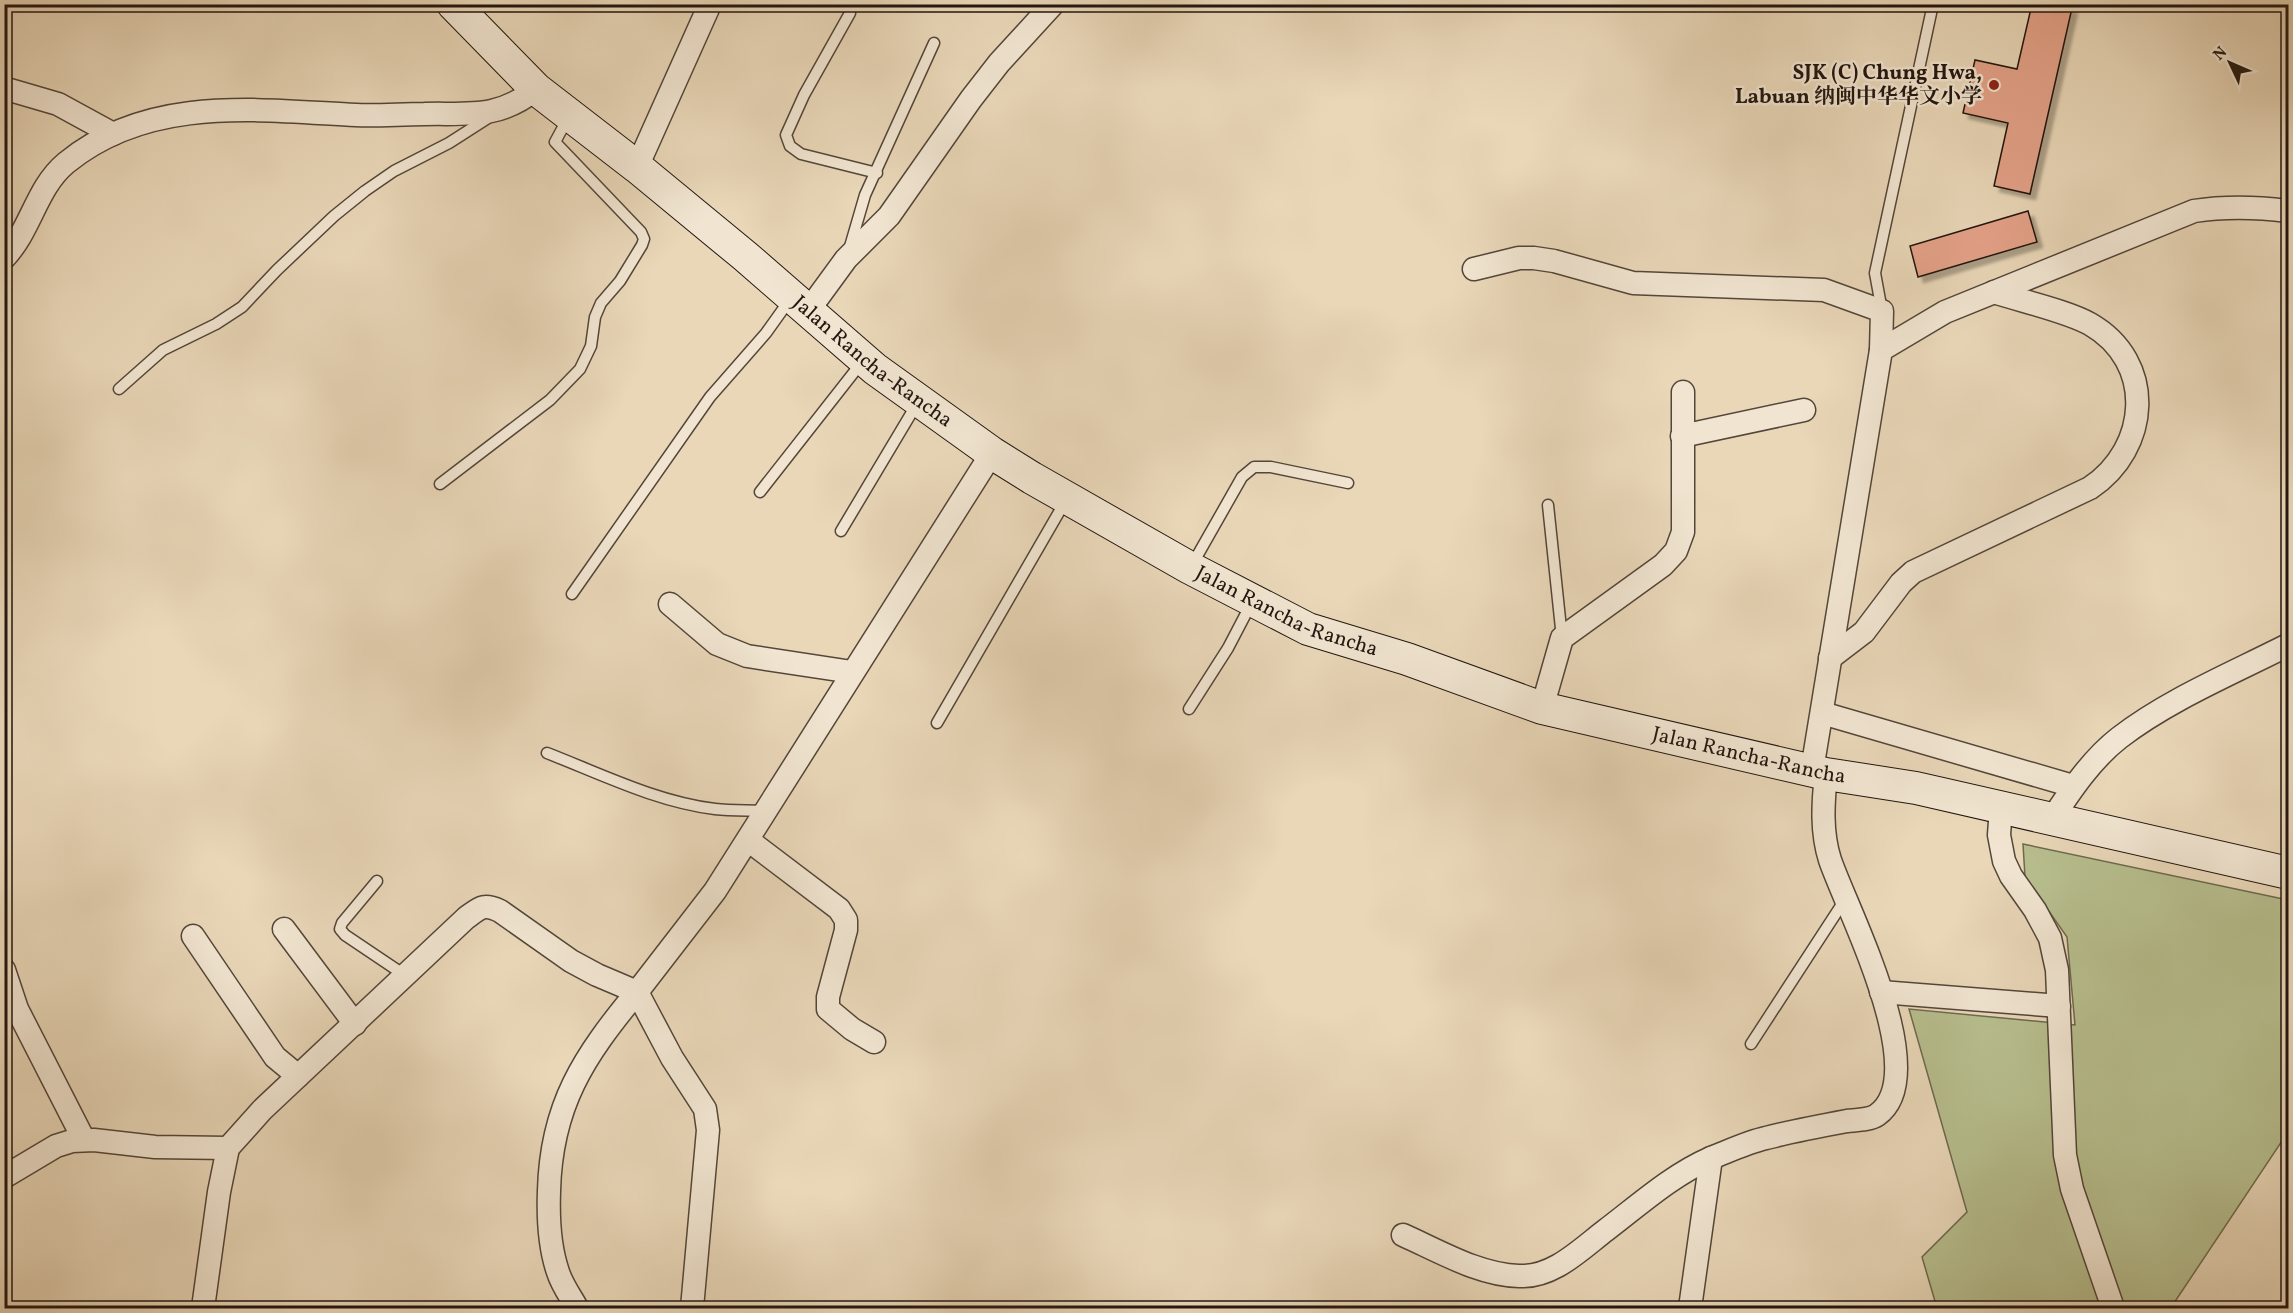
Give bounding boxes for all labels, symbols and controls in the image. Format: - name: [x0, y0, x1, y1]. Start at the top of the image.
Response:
- north arrow: [2200, 33, 2260, 93]
- text: N: [2209, 42, 2233, 66]
- place label: SJK (C) Chung Hwa, Labuan 纳闽中华华文小学: [1735, 59, 1982, 112]
- marker: SJK (C) Chung Hwa, Labuan 纳闽中华华文小学: [1987, 78, 2001, 92]
- street label: Jalan Rancha-Rancha: [786, 289, 958, 435]
- street label: Jalan Rancha-Rancha: [1190, 559, 1381, 664]
- street label: Jalan Rancha-Rancha: [1649, 720, 1848, 791]

